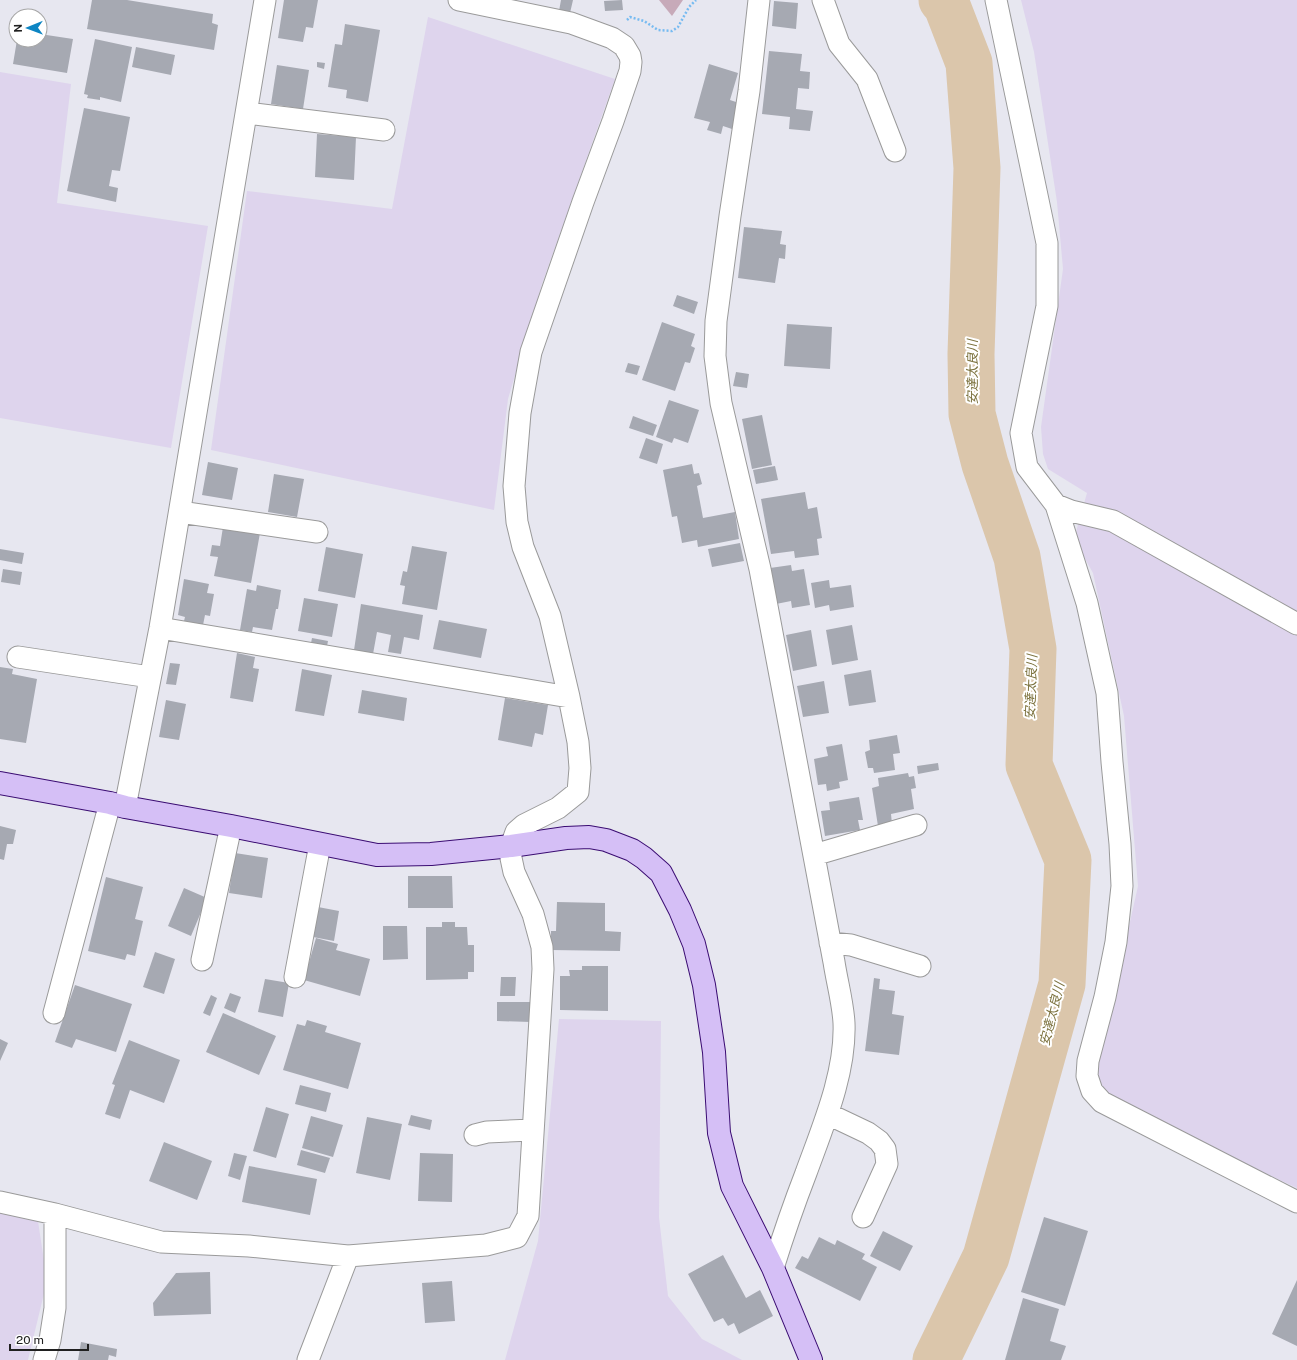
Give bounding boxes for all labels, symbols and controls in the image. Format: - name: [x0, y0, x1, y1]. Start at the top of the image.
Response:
- north arrow: [8, 8, 48, 48]
- text: N: [12, 24, 24, 33]
- water label: 安達太良川: [965, 338, 980, 405]
- water label: 安達太良川: [1022, 652, 1040, 720]
- water label: 安達太良川: [1037, 979, 1068, 1047]
- scale bar: [10, 1326, 88, 1352]
- text: 20 m: [16, 1333, 44, 1347]

